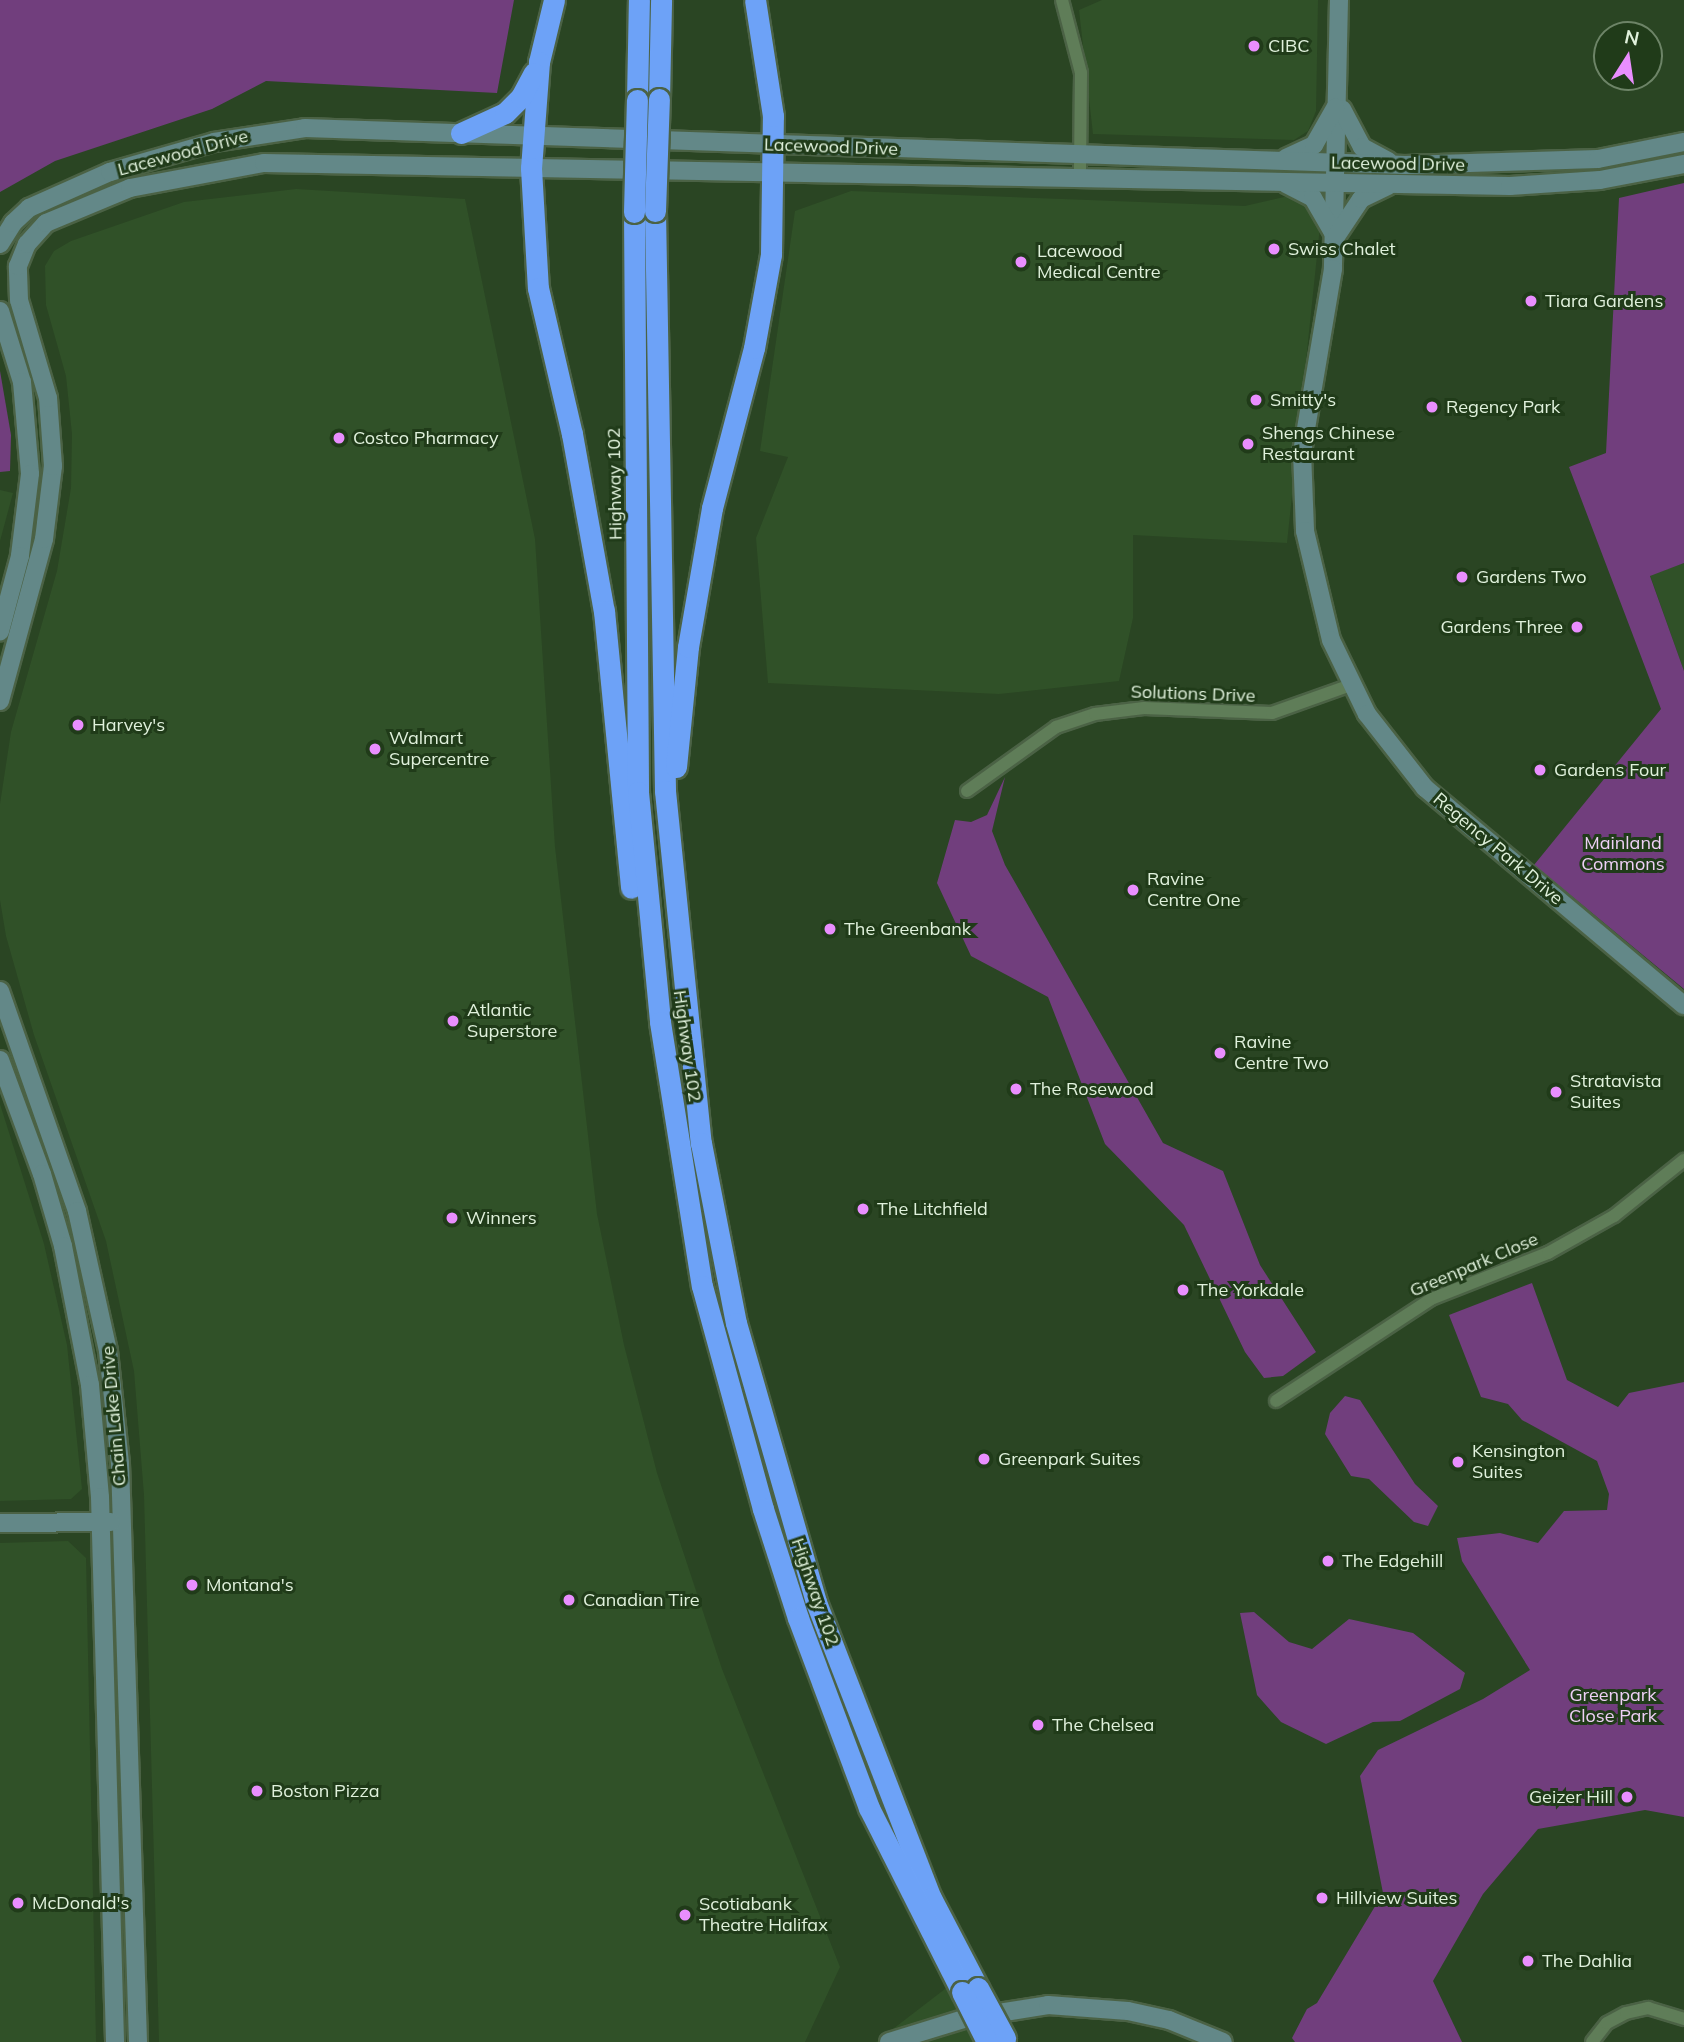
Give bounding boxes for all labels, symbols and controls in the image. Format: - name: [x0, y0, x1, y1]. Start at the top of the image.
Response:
- north arrow: [1593, 21, 1663, 91]
- text: N: [1622, 24, 1641, 51]
- place label: CIBC: [1268, 35, 1310, 57]
- marker: CIBC: [1246, 38, 1262, 54]
- street label: Lacewood Drive: [115, 125, 251, 181]
- street label: Lacewood Drive: [764, 134, 898, 160]
- street label: Lacewood Drive: [1331, 152, 1465, 176]
- place label: Swiss Chalet: [1288, 238, 1396, 260]
- place label: Lacewood Medical Centre: [1037, 241, 1160, 284]
- marker: Swiss Chalet: [1266, 241, 1282, 257]
- marker: Lacewood Medical Centre: [1011, 252, 1031, 272]
- place label: Tiara Gardens: [1545, 290, 1663, 312]
- marker: Tiara Gardens: [1523, 293, 1539, 309]
- place label: Smitty's: [1270, 389, 1336, 411]
- marker: Smitty's: [1248, 392, 1264, 408]
- place label: Regency Park: [1446, 396, 1560, 418]
- marker: Regency Park: [1424, 399, 1440, 415]
- place label: Shengs Chinese Restaurant: [1262, 423, 1395, 466]
- place label: Costco Pharmacy: [353, 427, 498, 449]
- street label: Highway 102: [603, 428, 627, 540]
- marker: Costco Pharmacy: [331, 430, 347, 446]
- marker: Shengs Chinese Restaurant: [1240, 436, 1256, 452]
- place label: Gardens Two: [1476, 566, 1587, 588]
- marker: Gardens Two: [1454, 569, 1470, 585]
- place label: Gardens Three: [1440, 616, 1563, 638]
- marker: Gardens Three: [1569, 619, 1585, 635]
- street label: Solutions Drive: [1130, 681, 1256, 707]
- place label: Harvey's: [92, 714, 165, 736]
- marker: Harvey's: [70, 717, 86, 733]
- place label: Walmart Supercentre: [389, 728, 489, 770]
- marker: Walmart Supercentre: [367, 741, 383, 757]
- place label: Gardens Four: [1554, 759, 1666, 781]
- marker: Gardens Four: [1532, 762, 1548, 778]
- street label: Regency Park Drive: [1429, 788, 1567, 910]
- park label: Mainland Commons: [1581, 833, 1665, 876]
- place label: Ravine Centre One: [1147, 869, 1240, 912]
- marker: Ravine Centre One: [1125, 882, 1141, 898]
- place label: The Greenbank: [844, 918, 971, 940]
- marker: The Greenbank: [822, 921, 838, 937]
- street label: Highway 102: [668, 989, 706, 1103]
- place label: Atlantic Superstore: [467, 1000, 557, 1042]
- marker: Atlantic Superstore: [445, 1013, 461, 1029]
- place label: Ravine Centre Two: [1234, 1032, 1329, 1074]
- marker: Ravine Centre Two: [1212, 1045, 1228, 1061]
- place label: Stratavista Suites: [1570, 1071, 1662, 1114]
- place label: The Rosewood: [1030, 1078, 1154, 1100]
- marker: The Rosewood: [1008, 1081, 1024, 1097]
- marker: Stratavista Suites: [1548, 1084, 1564, 1100]
- place label: The Litchfield: [877, 1198, 988, 1220]
- marker: The Litchfield: [855, 1201, 871, 1217]
- place label: Winners: [466, 1207, 537, 1229]
- marker: Winners: [444, 1210, 460, 1226]
- street label: Greenpark Close: [1407, 1228, 1541, 1302]
- place label: The Yorkdale: [1197, 1279, 1304, 1301]
- marker: The Yorkdale: [1175, 1282, 1191, 1298]
- street label: Chain Lake Drive: [97, 1345, 131, 1487]
- place label: Kensington Suites: [1472, 1441, 1565, 1484]
- place label: Greenpark Suites: [998, 1448, 1141, 1470]
- marker: Greenpark Suites: [976, 1451, 992, 1467]
- marker: Kensington Suites: [1450, 1454, 1466, 1470]
- street label: Highway 102: [787, 1535, 843, 1649]
- place label: The Edgehill: [1342, 1550, 1443, 1572]
- marker: The Edgehill: [1320, 1553, 1336, 1569]
- place label: Montana's: [206, 1574, 294, 1596]
- marker: Montana's: [184, 1577, 200, 1593]
- place label: Canadian Tire: [583, 1589, 700, 1611]
- marker: Canadian Tire: [561, 1592, 577, 1608]
- park label: Greenpark Close Park: [1569, 1685, 1657, 1728]
- place label: The Chelsea: [1052, 1714, 1154, 1736]
- marker: The Chelsea: [1030, 1717, 1046, 1733]
- place label: Boston Pizza: [271, 1780, 379, 1802]
- marker: Boston Pizza: [249, 1783, 265, 1799]
- place label: Geizer Hill: [1529, 1786, 1613, 1808]
- marker: Geizer Hill: [1619, 1789, 1635, 1805]
- place label: Hillview Suites: [1336, 1887, 1457, 1909]
- marker: Hillview Suites: [1314, 1890, 1330, 1906]
- place label: McDonald's: [32, 1892, 129, 1914]
- place label: Scotiabank Theatre Halifax: [699, 1894, 828, 1937]
- marker: McDonald's: [10, 1895, 26, 1911]
- marker: Scotiabank Theatre Halifax: [677, 1907, 693, 1923]
- place label: The Dahlia: [1542, 1950, 1632, 1972]
- marker: The Dahlia: [1520, 1953, 1536, 1969]

